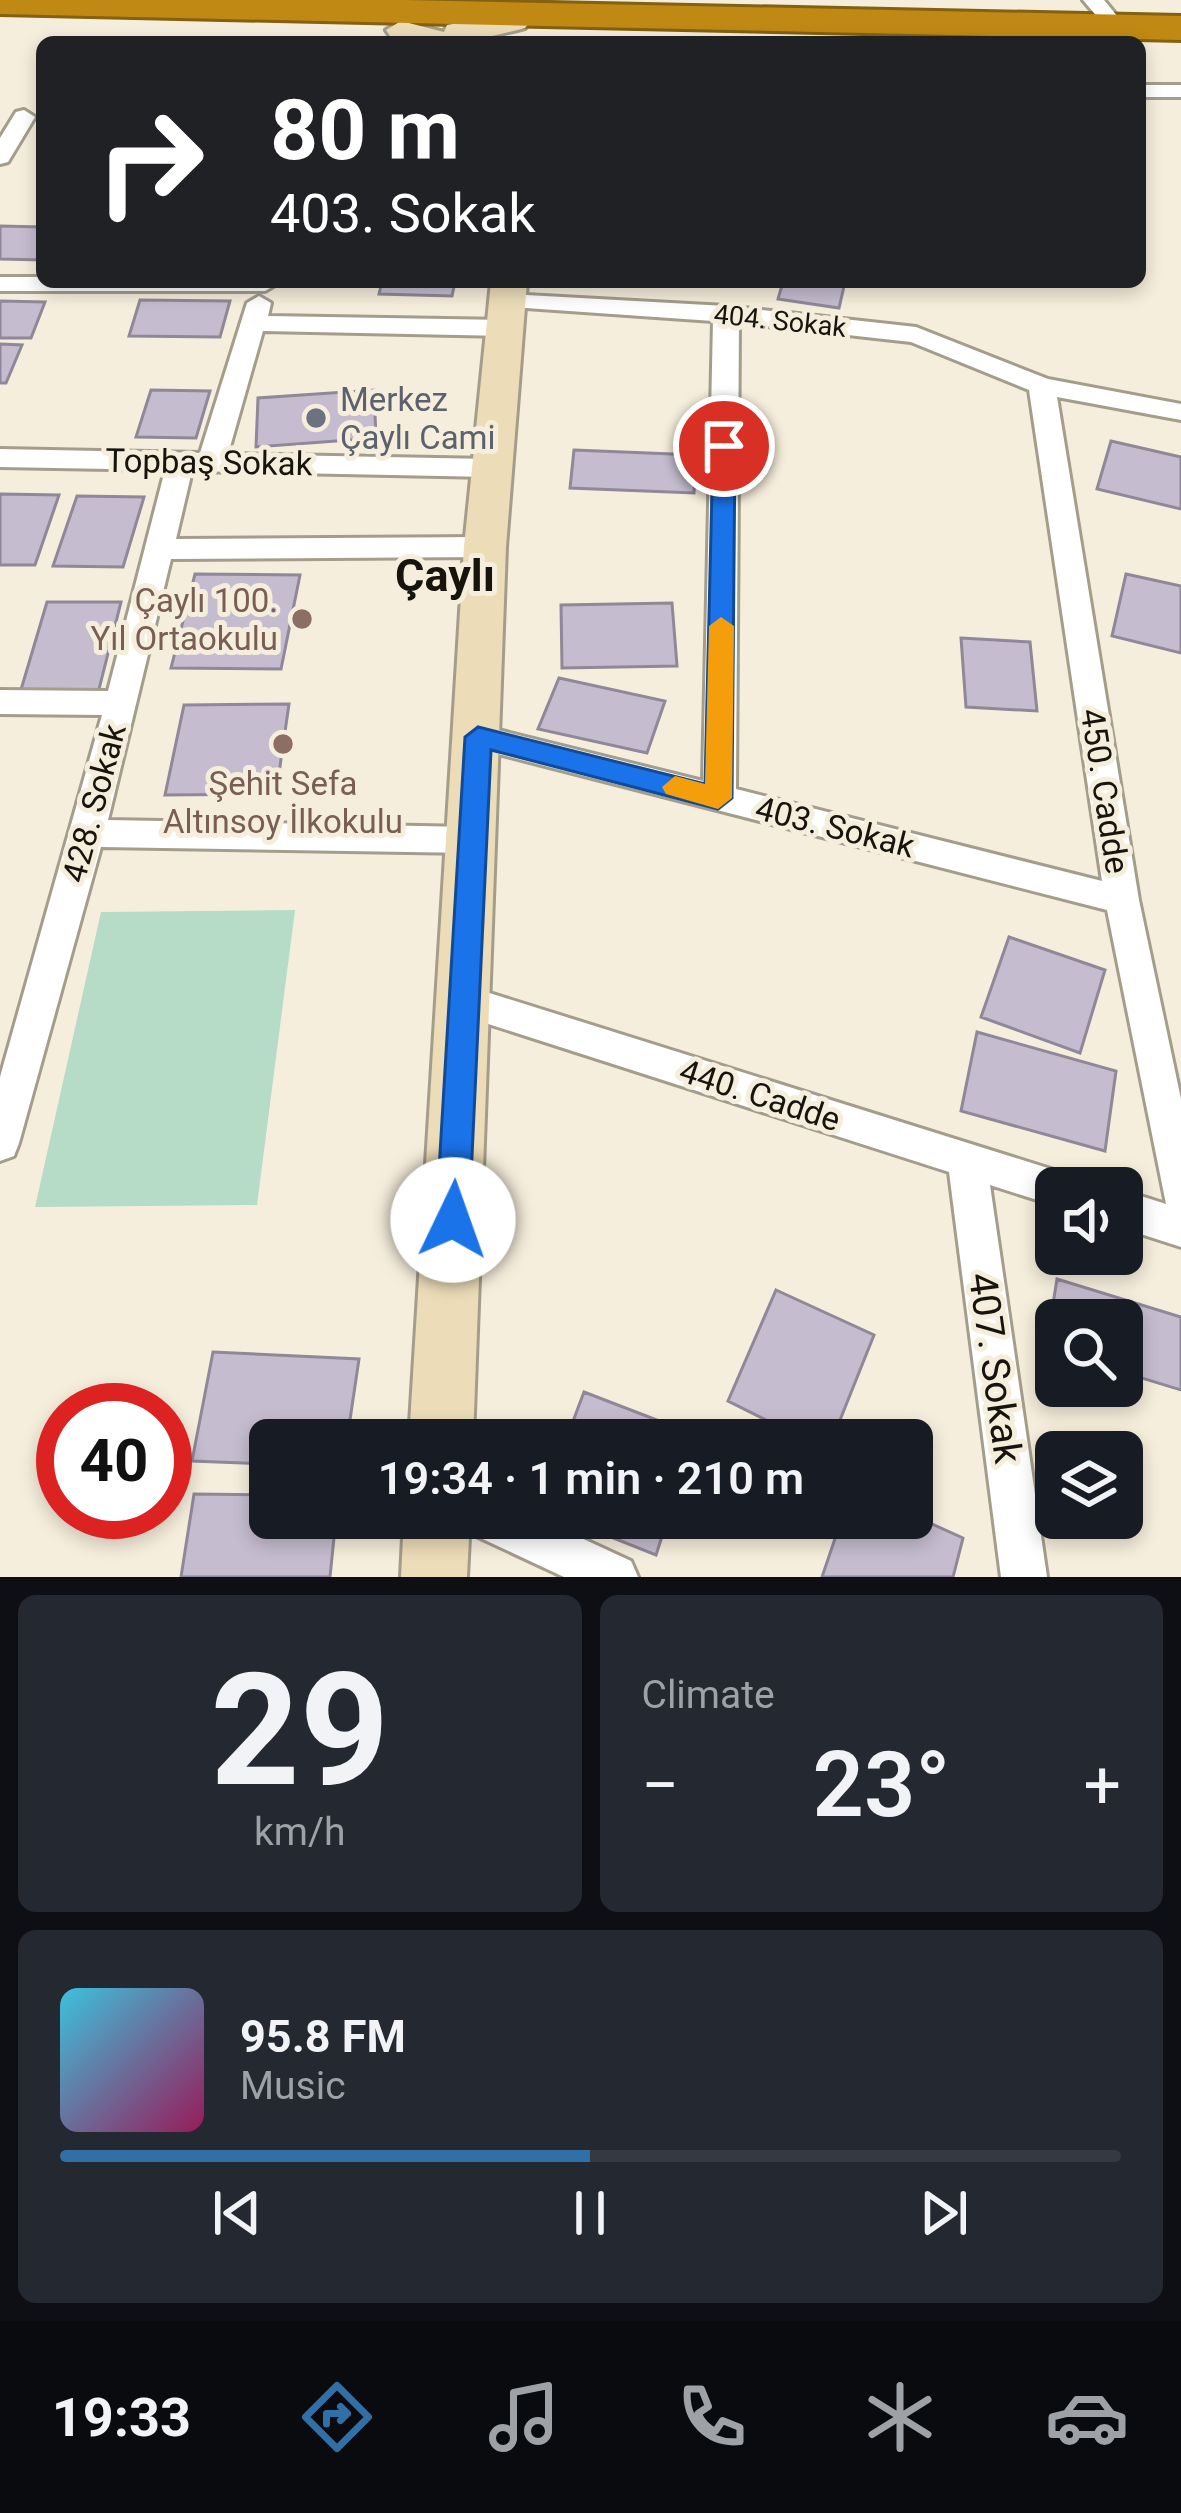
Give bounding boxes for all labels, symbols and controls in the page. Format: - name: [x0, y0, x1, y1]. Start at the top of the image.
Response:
- text: 80 m: [270, 81, 460, 180]
- icon: right: [72, 84, 228, 240]
- text: 403. Sokak: [270, 182, 536, 245]
- street label: 404. Sokak: [712, 298, 848, 344]
- place label: Merkez Çaylı Cami: [340, 380, 496, 457]
- pin: [673, 395, 775, 497]
- marker: Merkez Çaylı Cami: [303, 405, 329, 431]
- icon: arrive: [691, 413, 757, 479]
- street label: Topbaş Sokak: [105, 441, 313, 483]
- district label: Çaylı: [395, 549, 495, 602]
- place label: Çaylı 100. Yıl Ortaokulu: [90, 581, 278, 658]
- marker: Çaylı 100. Yıl Ortaokulu: [289, 606, 315, 632]
- street label: 450. Cadde: [1073, 706, 1137, 876]
- street label: 428. Sokak: [54, 719, 134, 886]
- marker: Şehit Sefa Altınsoy İlkokulu: [270, 731, 296, 757]
- place label: Şehit Sefa Altınsoy İlkokulu: [163, 764, 403, 841]
- street label: 403. Sokak: [752, 788, 919, 866]
- street label: 440. Cadde: [675, 1051, 845, 1139]
- position arrow: [390, 1157, 516, 1283]
- map controls: [1035, 1167, 1143, 1539]
- button: sound: [1035, 1167, 1143, 1275]
- street label: 407. Sokak: [959, 1270, 1031, 1466]
- button: search: [1035, 1299, 1143, 1407]
- speed limit sign: 40: [36, 1383, 192, 1539]
- button: layers: [1035, 1431, 1143, 1539]
- text: 19:34 · 1 min · 210 m: [378, 1452, 804, 1505]
- text: 29: [210, 1639, 389, 1822]
- text: Climate: [642, 1672, 775, 1718]
- text: 23°: [813, 1733, 950, 1838]
- text: −: [642, 1747, 679, 1824]
- text: +: [1084, 1747, 1121, 1824]
- text: km/h: [254, 1809, 346, 1855]
- text: 95.8 FM: [240, 2010, 406, 2063]
- text: Music: [240, 2063, 346, 2109]
- icon: previous: [204, 2180, 270, 2246]
- icon: pause: [557, 2180, 623, 2246]
- icon: next: [911, 2180, 977, 2246]
- icon: directions: [295, 2375, 379, 2459]
- icon: music: [482, 2375, 566, 2459]
- icon: phone: [670, 2375, 754, 2459]
- icon: climate: [858, 2375, 942, 2459]
- icon: car: [1045, 2375, 1129, 2459]
- text: 19:33: [52, 2386, 191, 2449]

